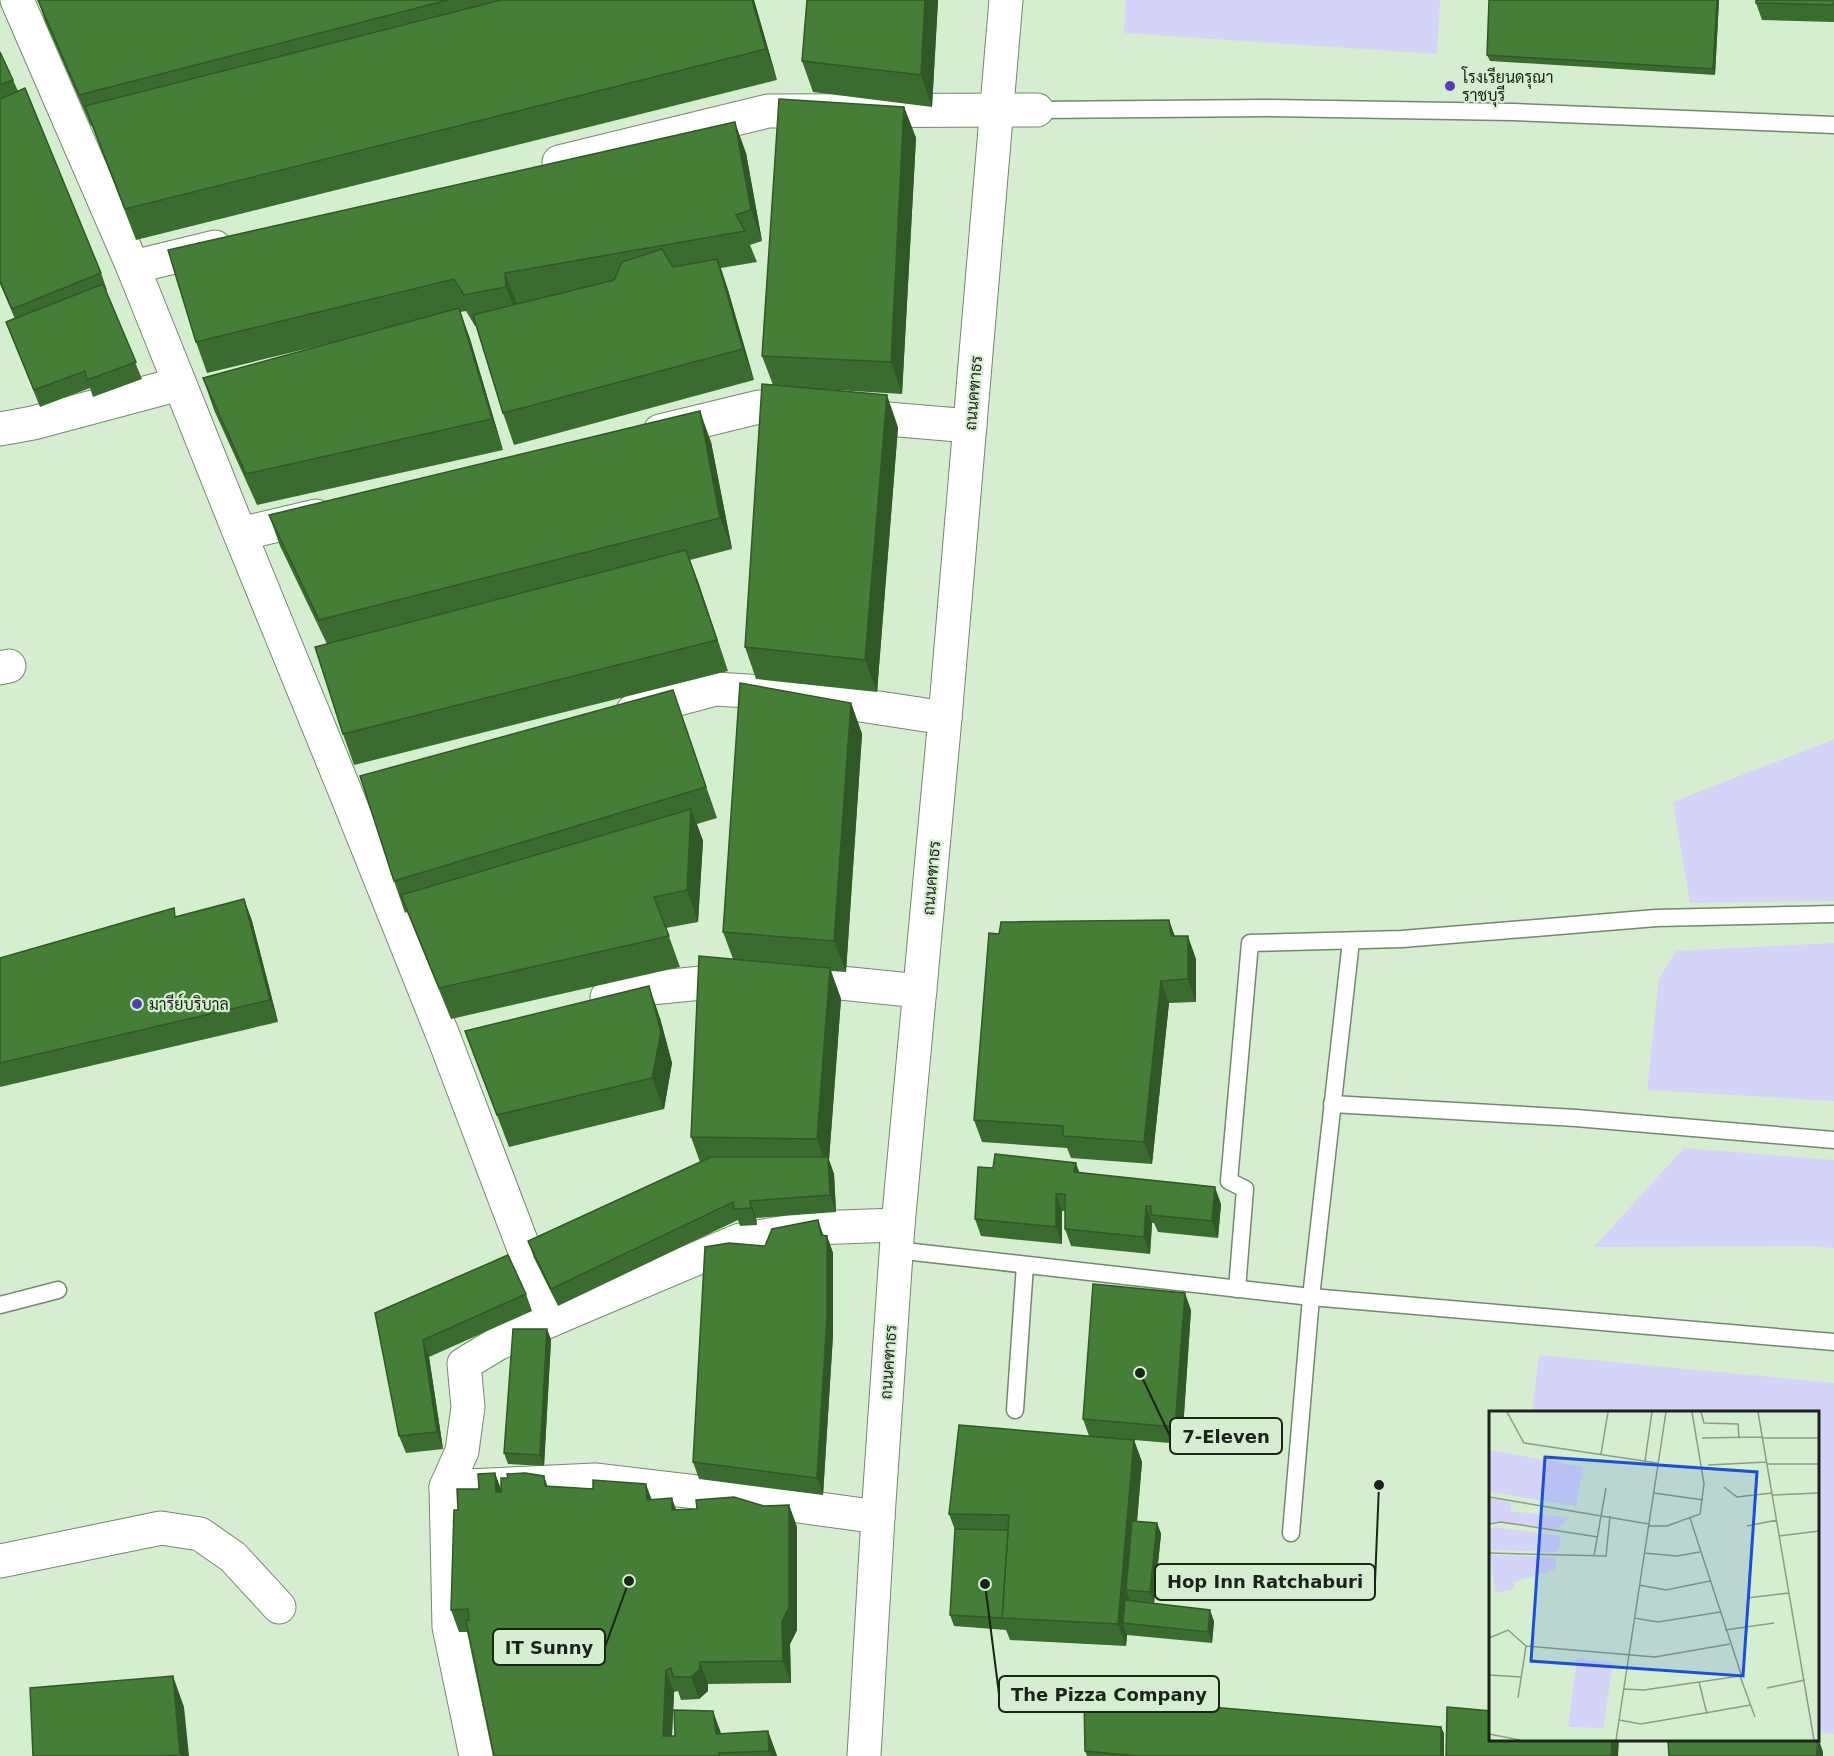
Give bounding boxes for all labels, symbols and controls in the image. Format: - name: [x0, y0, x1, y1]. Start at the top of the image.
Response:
- place label: โรงเรียนดรุณา ราชบุรี: [1461, 66, 1553, 107]
- marker: โรงเรียนดรุณา ราชบุรี: [1443, 79, 1457, 93]
- street label: ถนนคฑาธร: [961, 355, 986, 431]
- street label: ถนนคฑาธร: [919, 840, 944, 916]
- place label: มารีย์บริบาล: [149, 992, 229, 1014]
- marker: มารีย์บริบาล: [130, 997, 144, 1011]
- street label: ถนนคฑาธร: [876, 1324, 901, 1400]
- inset map: [1489, 1411, 1819, 1741]
- callout: 7-Eleven: [1170, 1418, 1282, 1454]
- text: 7-Eleven: [1182, 1426, 1270, 1447]
- callout: Hop Inn Ratchaburi: [1155, 1564, 1375, 1600]
- text: Hop Inn Ratchaburi: [1167, 1571, 1363, 1592]
- callout: IT Sunny: [493, 1629, 605, 1665]
- text: IT Sunny: [505, 1637, 593, 1658]
- callout: The Pizza Company: [999, 1676, 1219, 1712]
- text: The Pizza Company: [1011, 1684, 1207, 1705]

